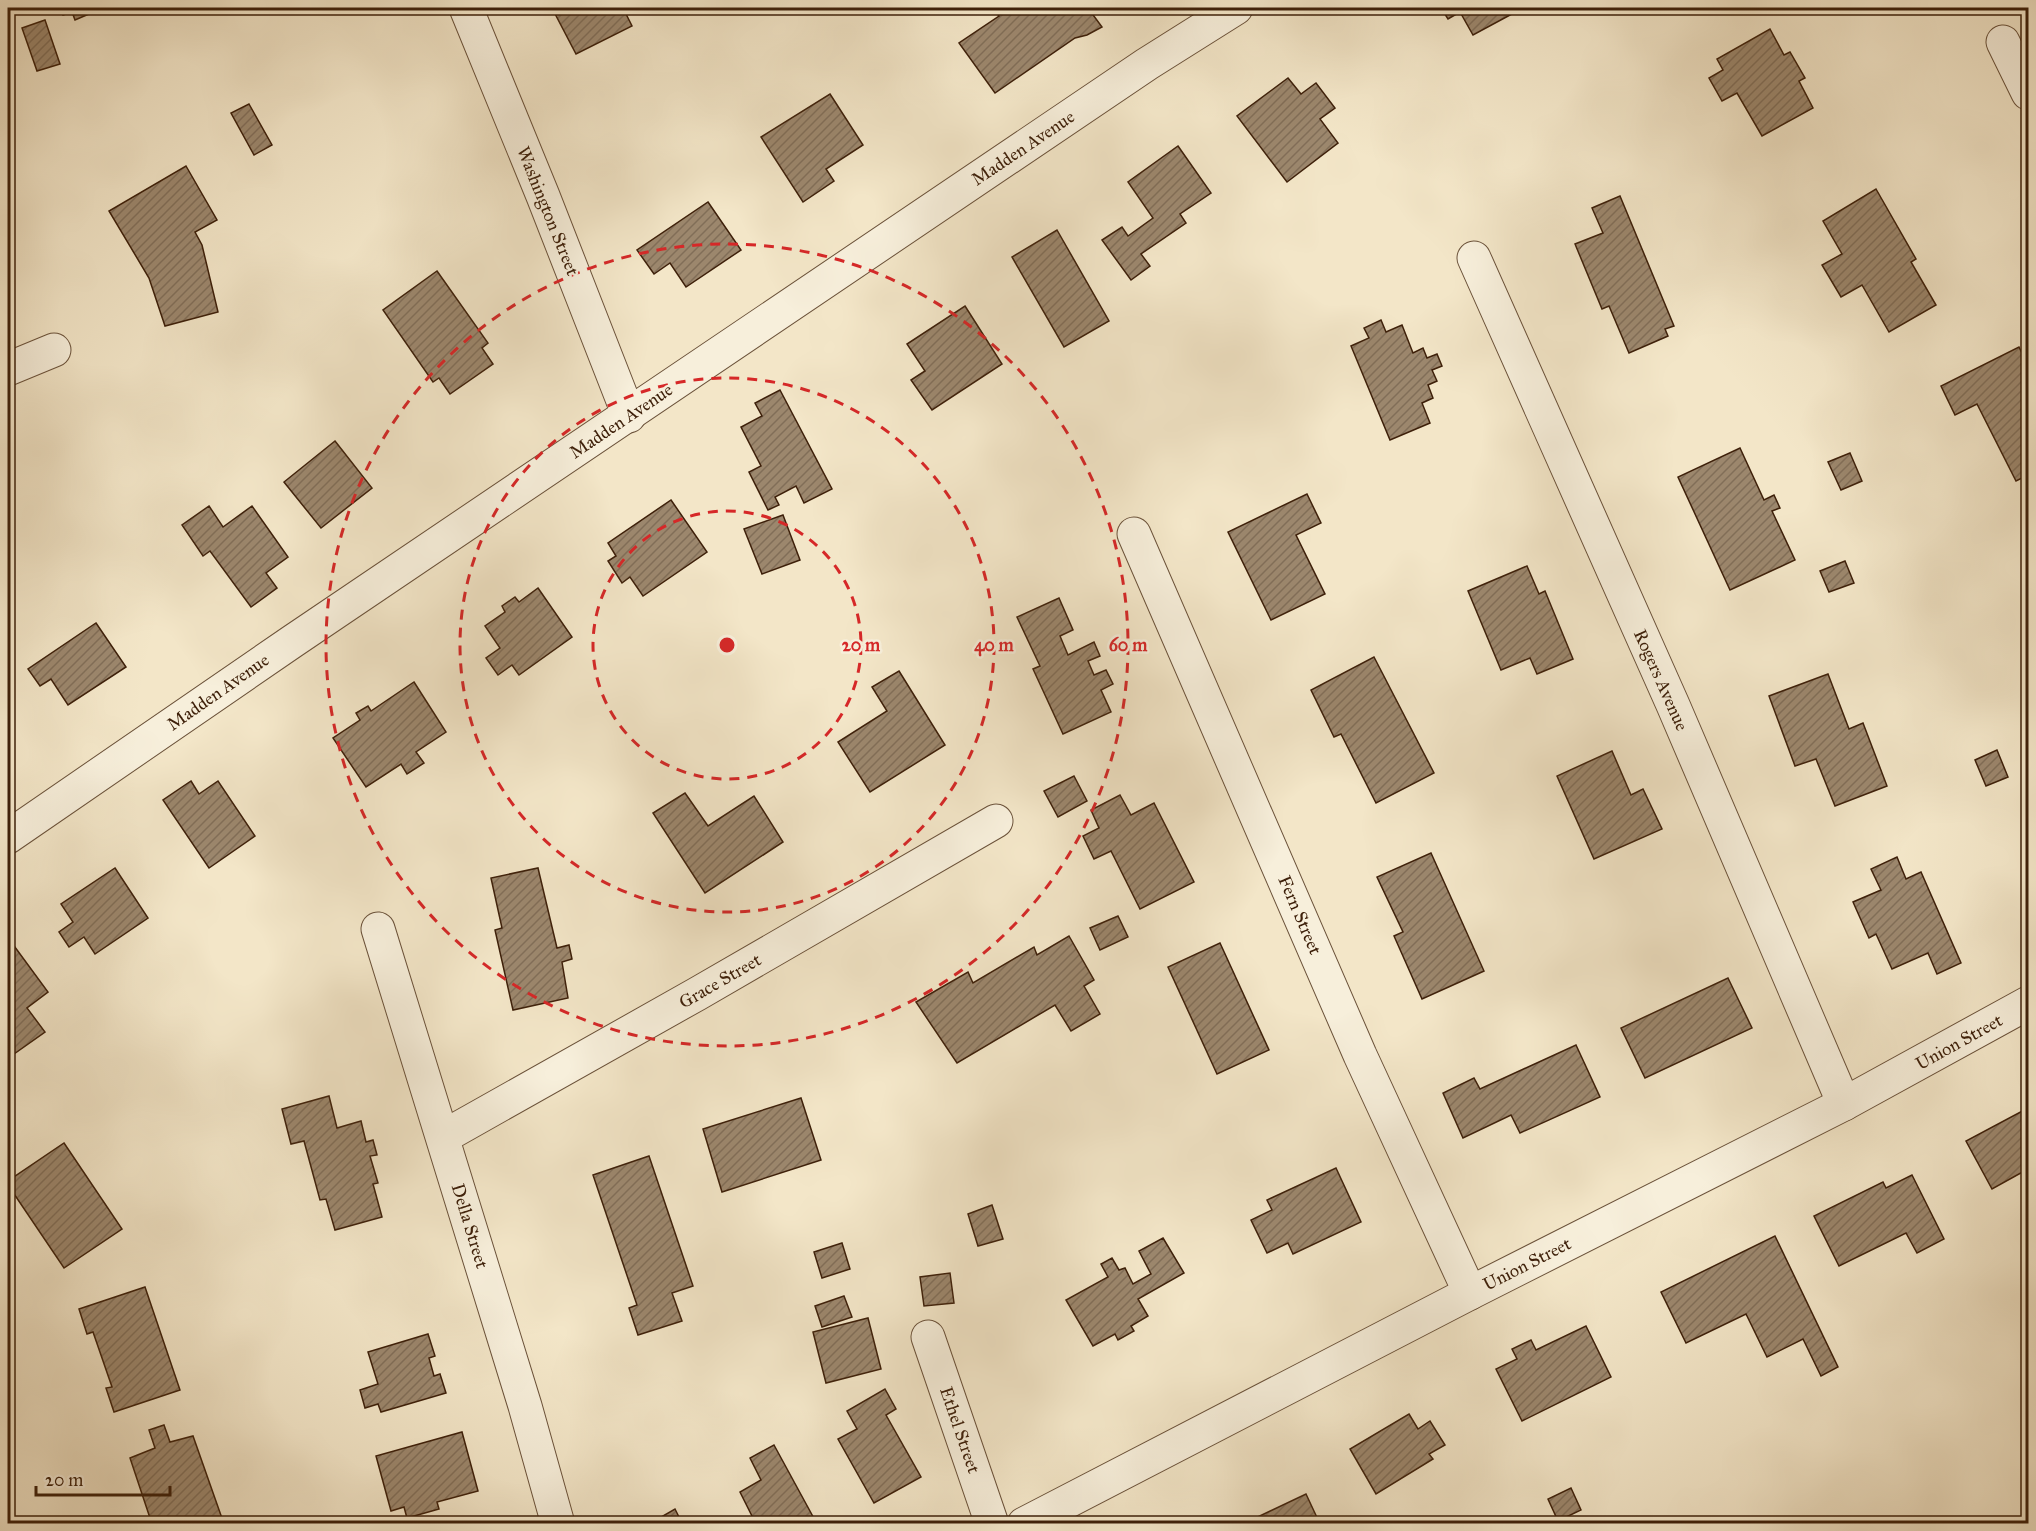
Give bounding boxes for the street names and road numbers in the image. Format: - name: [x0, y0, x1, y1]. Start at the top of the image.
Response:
- street label: Madden Avenue: [967, 105, 1079, 191]
- street label: Washington Street: [511, 143, 584, 280]
- street label: Madden Avenue: [565, 378, 677, 464]
- street label: Rogers Avenue: [1628, 626, 1693, 735]
- street label: Madden Avenue: [163, 649, 273, 735]
- street label: Fern Street: [1273, 872, 1327, 959]
- street label: Grace Street: [675, 948, 766, 1013]
- street label: Union Street: [1912, 1009, 2007, 1075]
- street label: Della Street: [447, 1181, 494, 1272]
- street label: Union Street: [1479, 1232, 1575, 1296]
- street label: Ethel Street: [935, 1384, 985, 1477]

